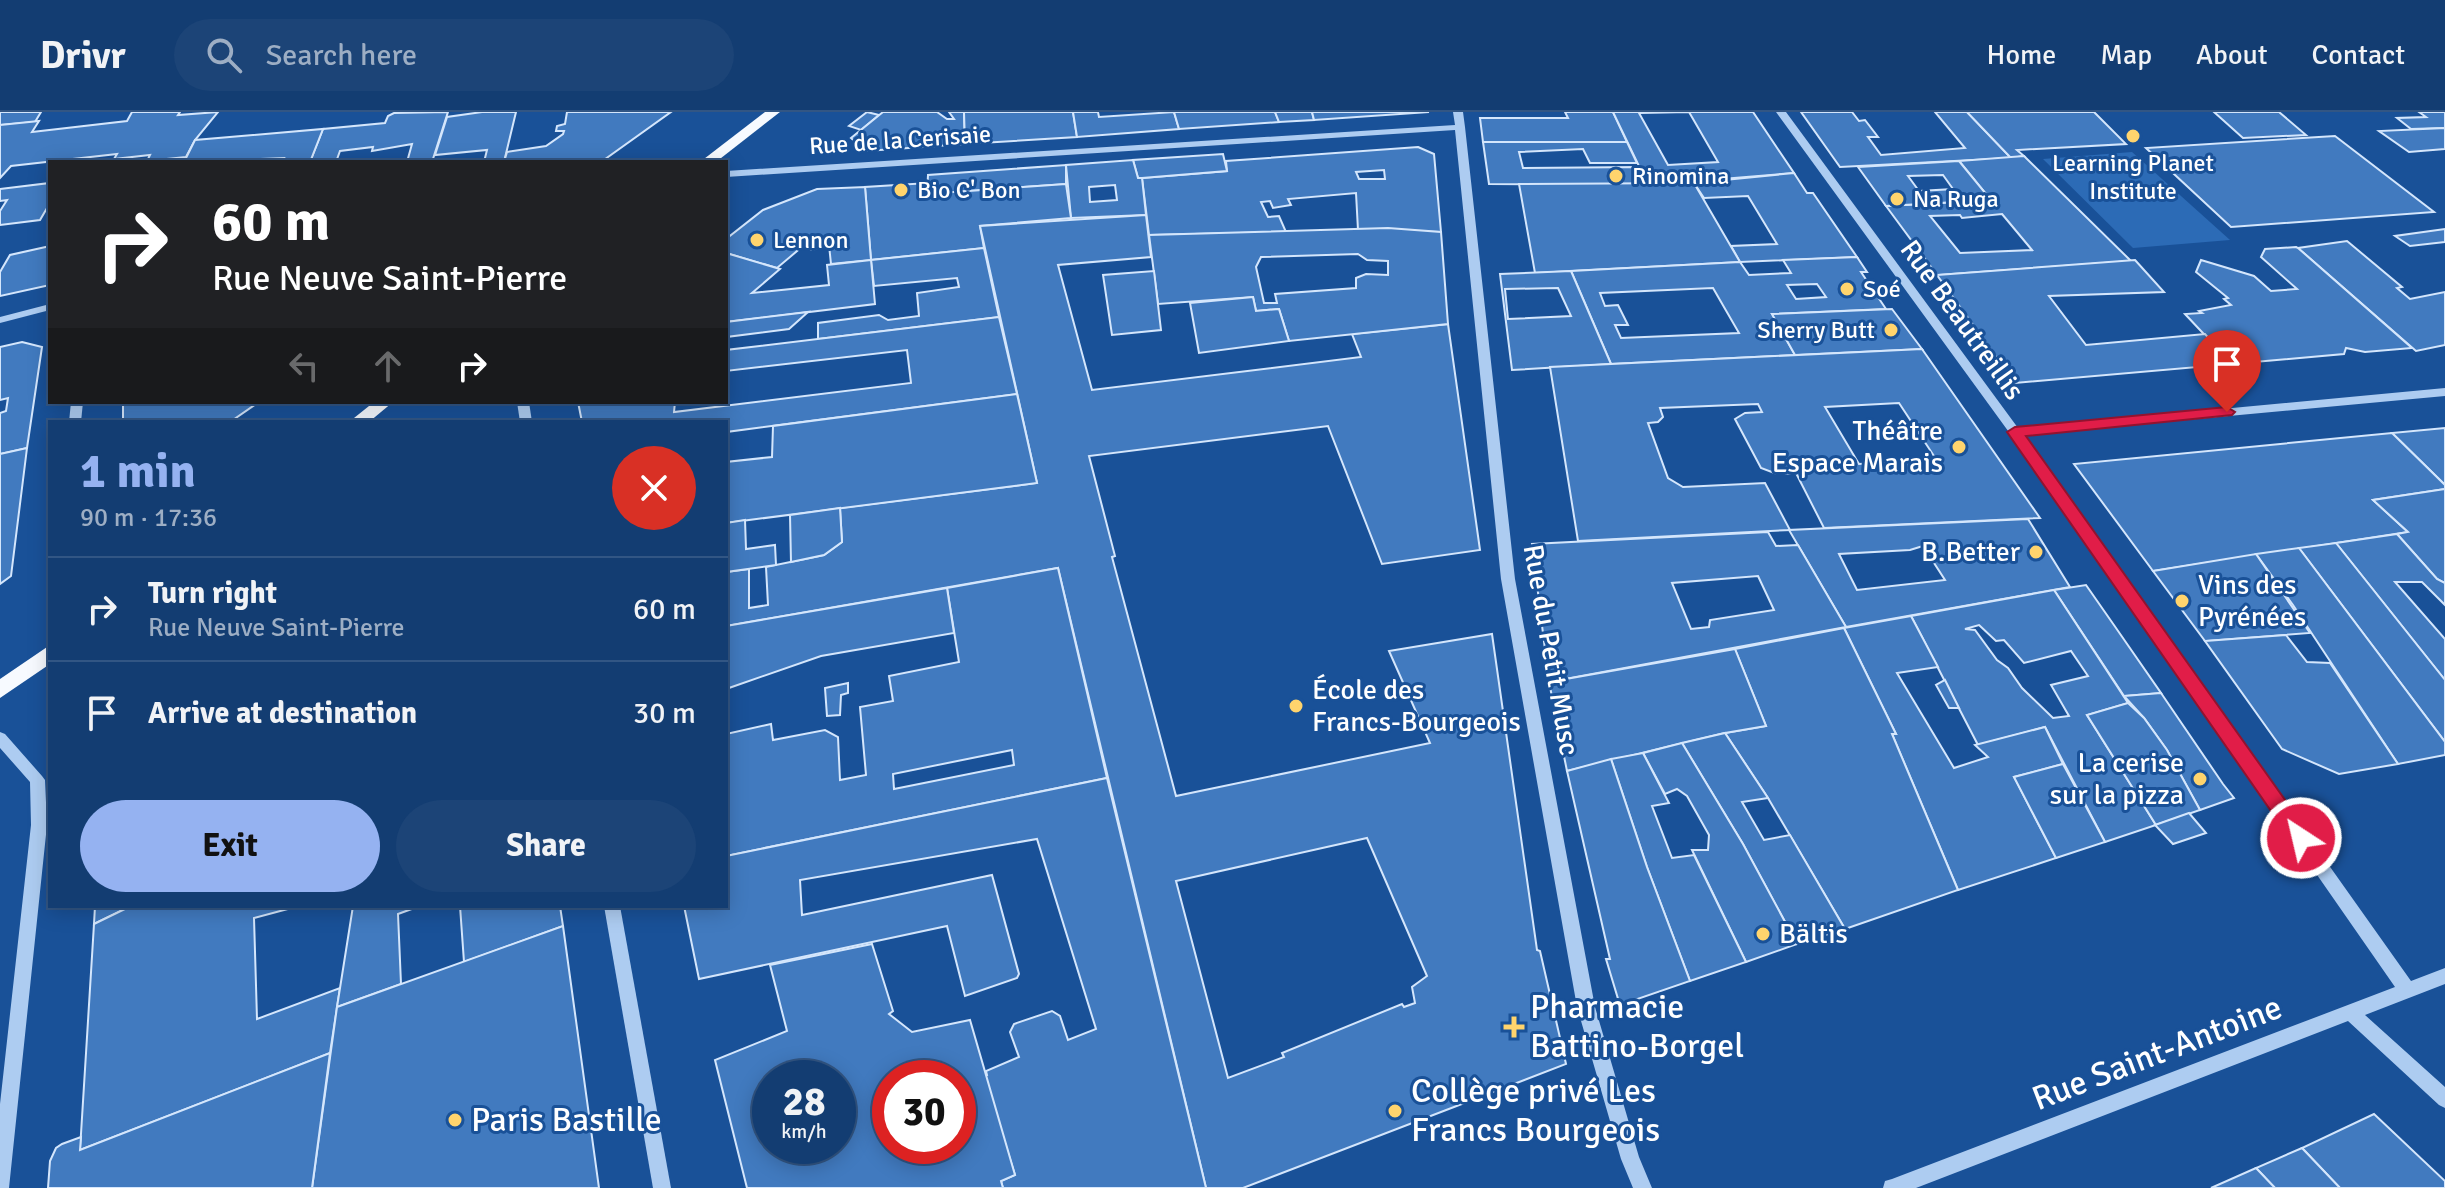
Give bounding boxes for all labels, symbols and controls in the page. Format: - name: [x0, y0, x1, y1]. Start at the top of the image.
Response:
- search box: [174, 19, 734, 91]
- text: Drivr: [40, 32, 126, 79]
- icon: search: [202, 33, 246, 77]
- text: Search here: [266, 37, 417, 74]
- text: Home: [1987, 38, 2056, 72]
- text: Map: [2100, 38, 2152, 72]
- text: About: [2196, 38, 2268, 72]
- text: Contact: [2312, 38, 2405, 72]
- street label: Rue de la Cerisaie: [808, 119, 992, 161]
- marker: Learning Planet Institute: [2124, 127, 2142, 145]
- place label: Learning Planet Institute: [2052, 148, 2214, 206]
- place label: Rinomina: [1632, 161, 1729, 191]
- marker: Rinomina: [1607, 167, 1625, 185]
- place label: Bio C' Bon: [917, 175, 1021, 205]
- marker: Bio C' Bon: [892, 181, 910, 199]
- place label: Na Ruga: [1913, 184, 1999, 214]
- text: 60 m: [212, 187, 330, 256]
- marker: Na Ruga: [1888, 190, 1906, 208]
- icon: right: [80, 192, 184, 296]
- place label: Lennon: [773, 225, 849, 255]
- marker: Lennon: [748, 231, 766, 249]
- street label: Rue Beautreillis: [1893, 234, 2031, 406]
- text: Rue Neuve Saint-Pierre: [212, 256, 567, 301]
- place label: Soé: [1863, 274, 1901, 304]
- marker: Soé: [1838, 280, 1856, 298]
- place label: Sherry Butt: [1757, 315, 1875, 345]
- marker: Sherry Butt: [1882, 321, 1900, 339]
- pin: [2193, 330, 2261, 412]
- icon: arrive: [2205, 342, 2249, 386]
- icon: left: [282, 344, 326, 388]
- icon: ahead: [366, 344, 410, 388]
- icon: right: [450, 344, 494, 388]
- place label: Théâtre Espace Marais: [1772, 414, 1943, 480]
- marker: Théâtre Espace Marais: [1950, 438, 1968, 456]
- text: 1 min: [80, 442, 196, 501]
- button: close: [612, 446, 696, 530]
- text: 90 m · 17:36: [80, 502, 217, 534]
- place label: B.Better: [1921, 535, 2021, 569]
- street label: Rue du Petit Musc: [1516, 542, 1586, 758]
- marker: B.Better: [2027, 543, 2045, 561]
- place label: Vins des Pyrénées: [2198, 568, 2306, 634]
- text: Turn right: [148, 575, 277, 612]
- icon: right: [80, 587, 124, 631]
- text: 60 m: [633, 591, 696, 628]
- marker: Vins des Pyrénées: [2173, 592, 2191, 610]
- text: Rue Neuve Saint-Pierre: [148, 612, 405, 644]
- place label: École des Francs-Bourgeois: [1312, 673, 1521, 739]
- icon: arrive: [80, 691, 124, 735]
- text: Arrive at destination: [148, 695, 417, 732]
- text: 30 m: [633, 695, 696, 732]
- marker: École des Francs-Bourgeois: [1287, 697, 1305, 715]
- place label: La cerise sur la pizza: [2050, 746, 2184, 812]
- marker: La cerise sur la pizza: [2191, 770, 2209, 788]
- position arrow: [2259, 796, 2343, 880]
- button: Exit: [80, 800, 380, 892]
- button: Share: [396, 800, 696, 892]
- place label: Bältis: [1779, 917, 1848, 951]
- marker: Bältis: [1754, 925, 1772, 943]
- place label: Pharmacie Battino-Borgel: [1530, 986, 1744, 1067]
- street label: Rue Saint-Antoine: [2026, 986, 2288, 1120]
- marker: Pharmacie Battino-Borgel: [1505, 1018, 1523, 1036]
- speed limit sign: 30: [872, 1060, 976, 1164]
- place label: Collège privé Les Francs Bourgeois: [1411, 1070, 1660, 1151]
- text: 28: [782, 1077, 826, 1127]
- place label: Paris Bastille: [471, 1099, 662, 1141]
- marker: Collège privé Les Francs Bourgeois: [1386, 1102, 1404, 1120]
- marker: Paris Bastille: [446, 1111, 464, 1129]
- text: km/h: [781, 1119, 827, 1144]

